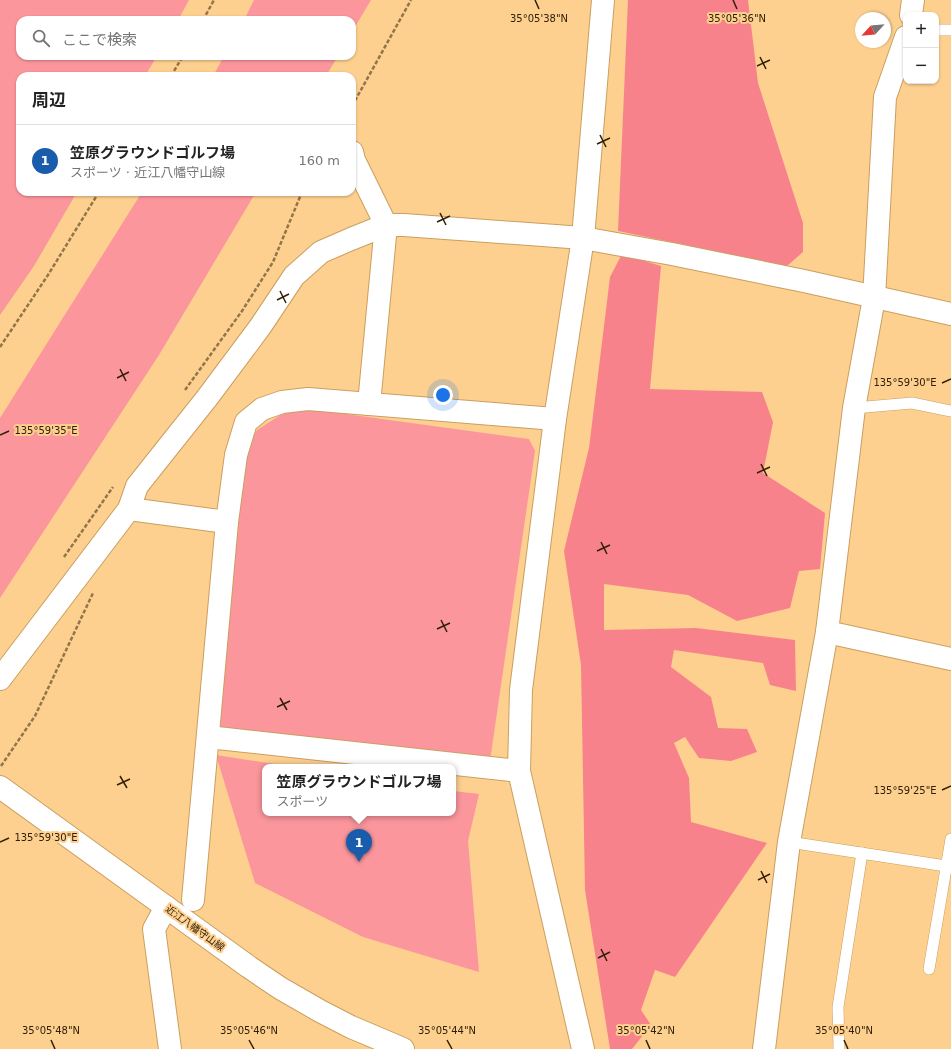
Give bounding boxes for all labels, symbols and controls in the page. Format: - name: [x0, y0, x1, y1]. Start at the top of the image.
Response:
- north arrow: [855, 12, 891, 48]
- map controls: [903, 12, 939, 84]
- button: +: [903, 12, 939, 48]
- text: 35°05'38"N: [510, 13, 568, 24]
- text: 35°05'36"N: [708, 13, 766, 24]
- search box: [16, 16, 356, 60]
- icon: search: [30, 27, 52, 49]
- text: ここで検索: [62, 31, 137, 49]
- button: −: [903, 48, 939, 84]
- text: 周辺: [32, 90, 66, 110]
- text: 笠原グラウンドゴルフ場: [70, 144, 235, 162]
- text: 1: [40, 153, 50, 168]
- text: 160 m: [298, 153, 340, 168]
- text: スポーツ · 近江八幡守山線: [70, 165, 225, 180]
- text: 135°59'30"E: [873, 377, 937, 388]
- your location: [433, 385, 453, 405]
- text: 135°59'35"E: [14, 425, 78, 436]
- popup: [262, 764, 456, 816]
- text: 笠原グラウンドゴルフ場: [276, 773, 442, 791]
- text: 135°59'25"E: [873, 785, 937, 796]
- text: スポーツ: [276, 794, 328, 809]
- pin: 1: [346, 829, 372, 862]
- text: 135°59'30"E: [14, 832, 78, 843]
- street label: 近江八幡守山線: [163, 903, 227, 953]
- text: 35°05'48"N: [22, 1025, 80, 1036]
- text: 35°05'46"N: [220, 1025, 278, 1036]
- text: 35°05'44"N: [418, 1025, 476, 1036]
- text: 35°05'42"N: [617, 1025, 675, 1036]
- text: 35°05'40"N: [815, 1025, 873, 1036]

